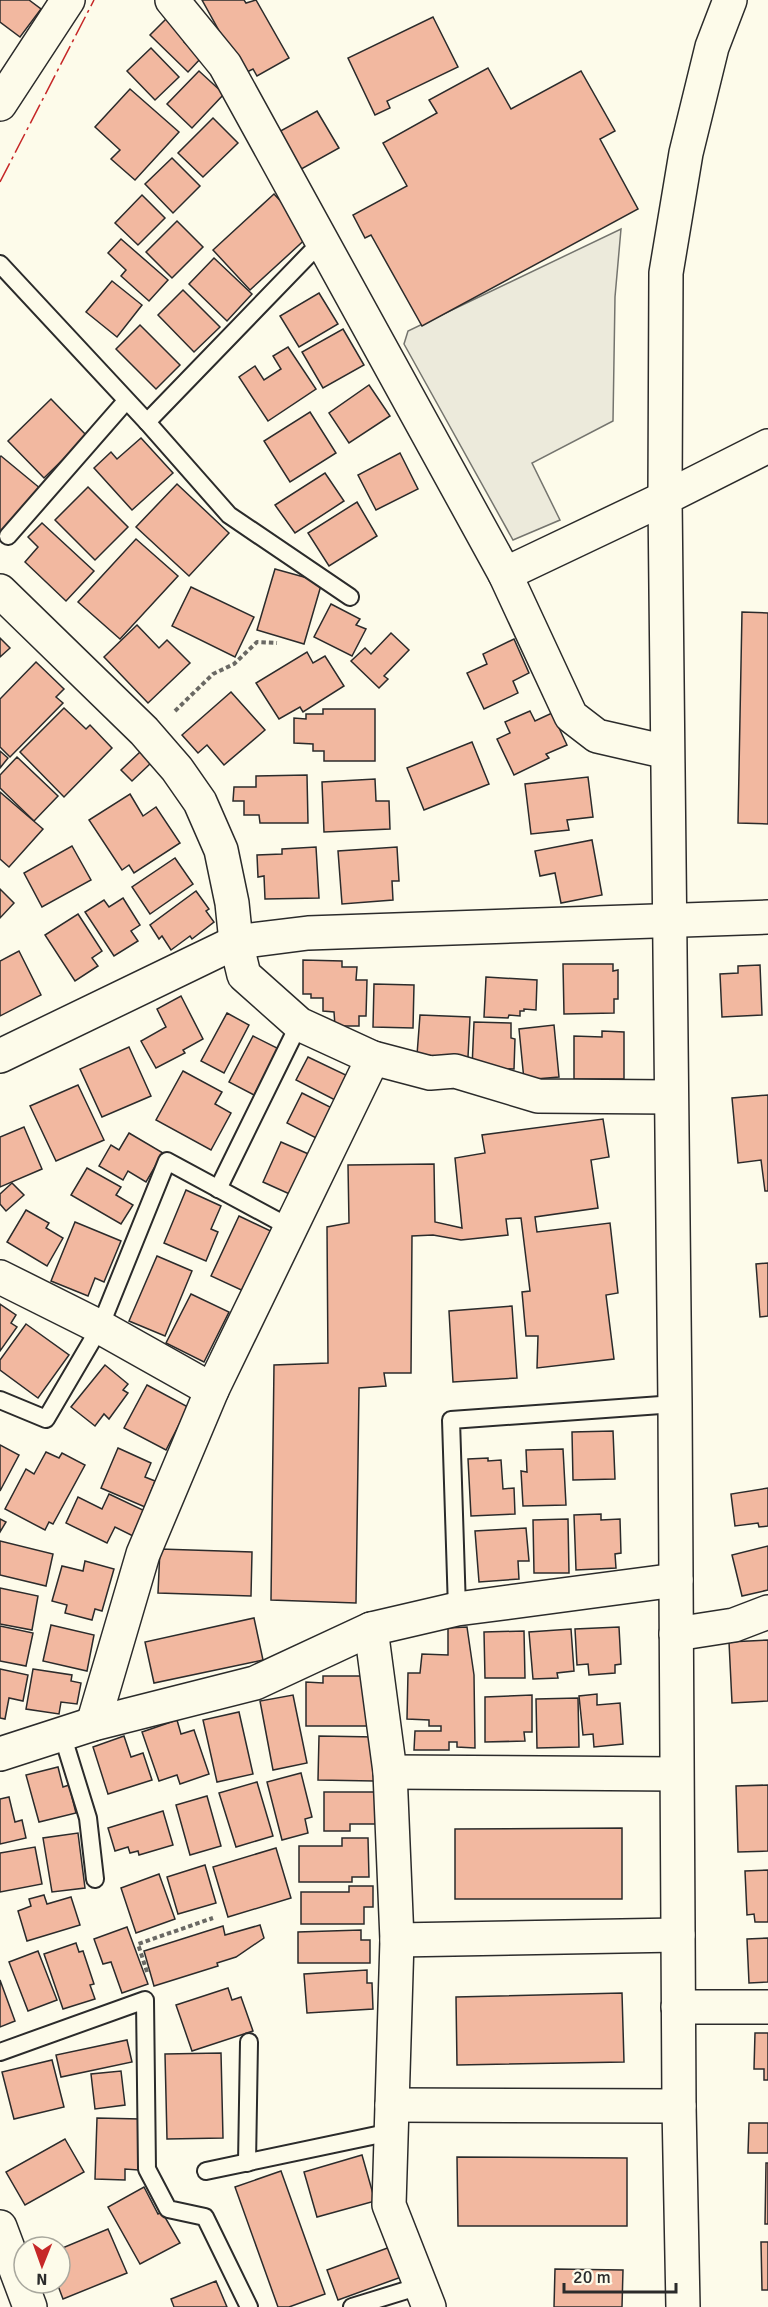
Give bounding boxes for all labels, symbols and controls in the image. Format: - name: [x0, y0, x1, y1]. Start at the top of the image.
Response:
- north arrow: [12, 2235, 72, 2295]
- scale bar: [564, 2256, 676, 2294]
- text: 20 m: [573, 2266, 611, 2288]
- text: N: [36, 2269, 47, 2289]

